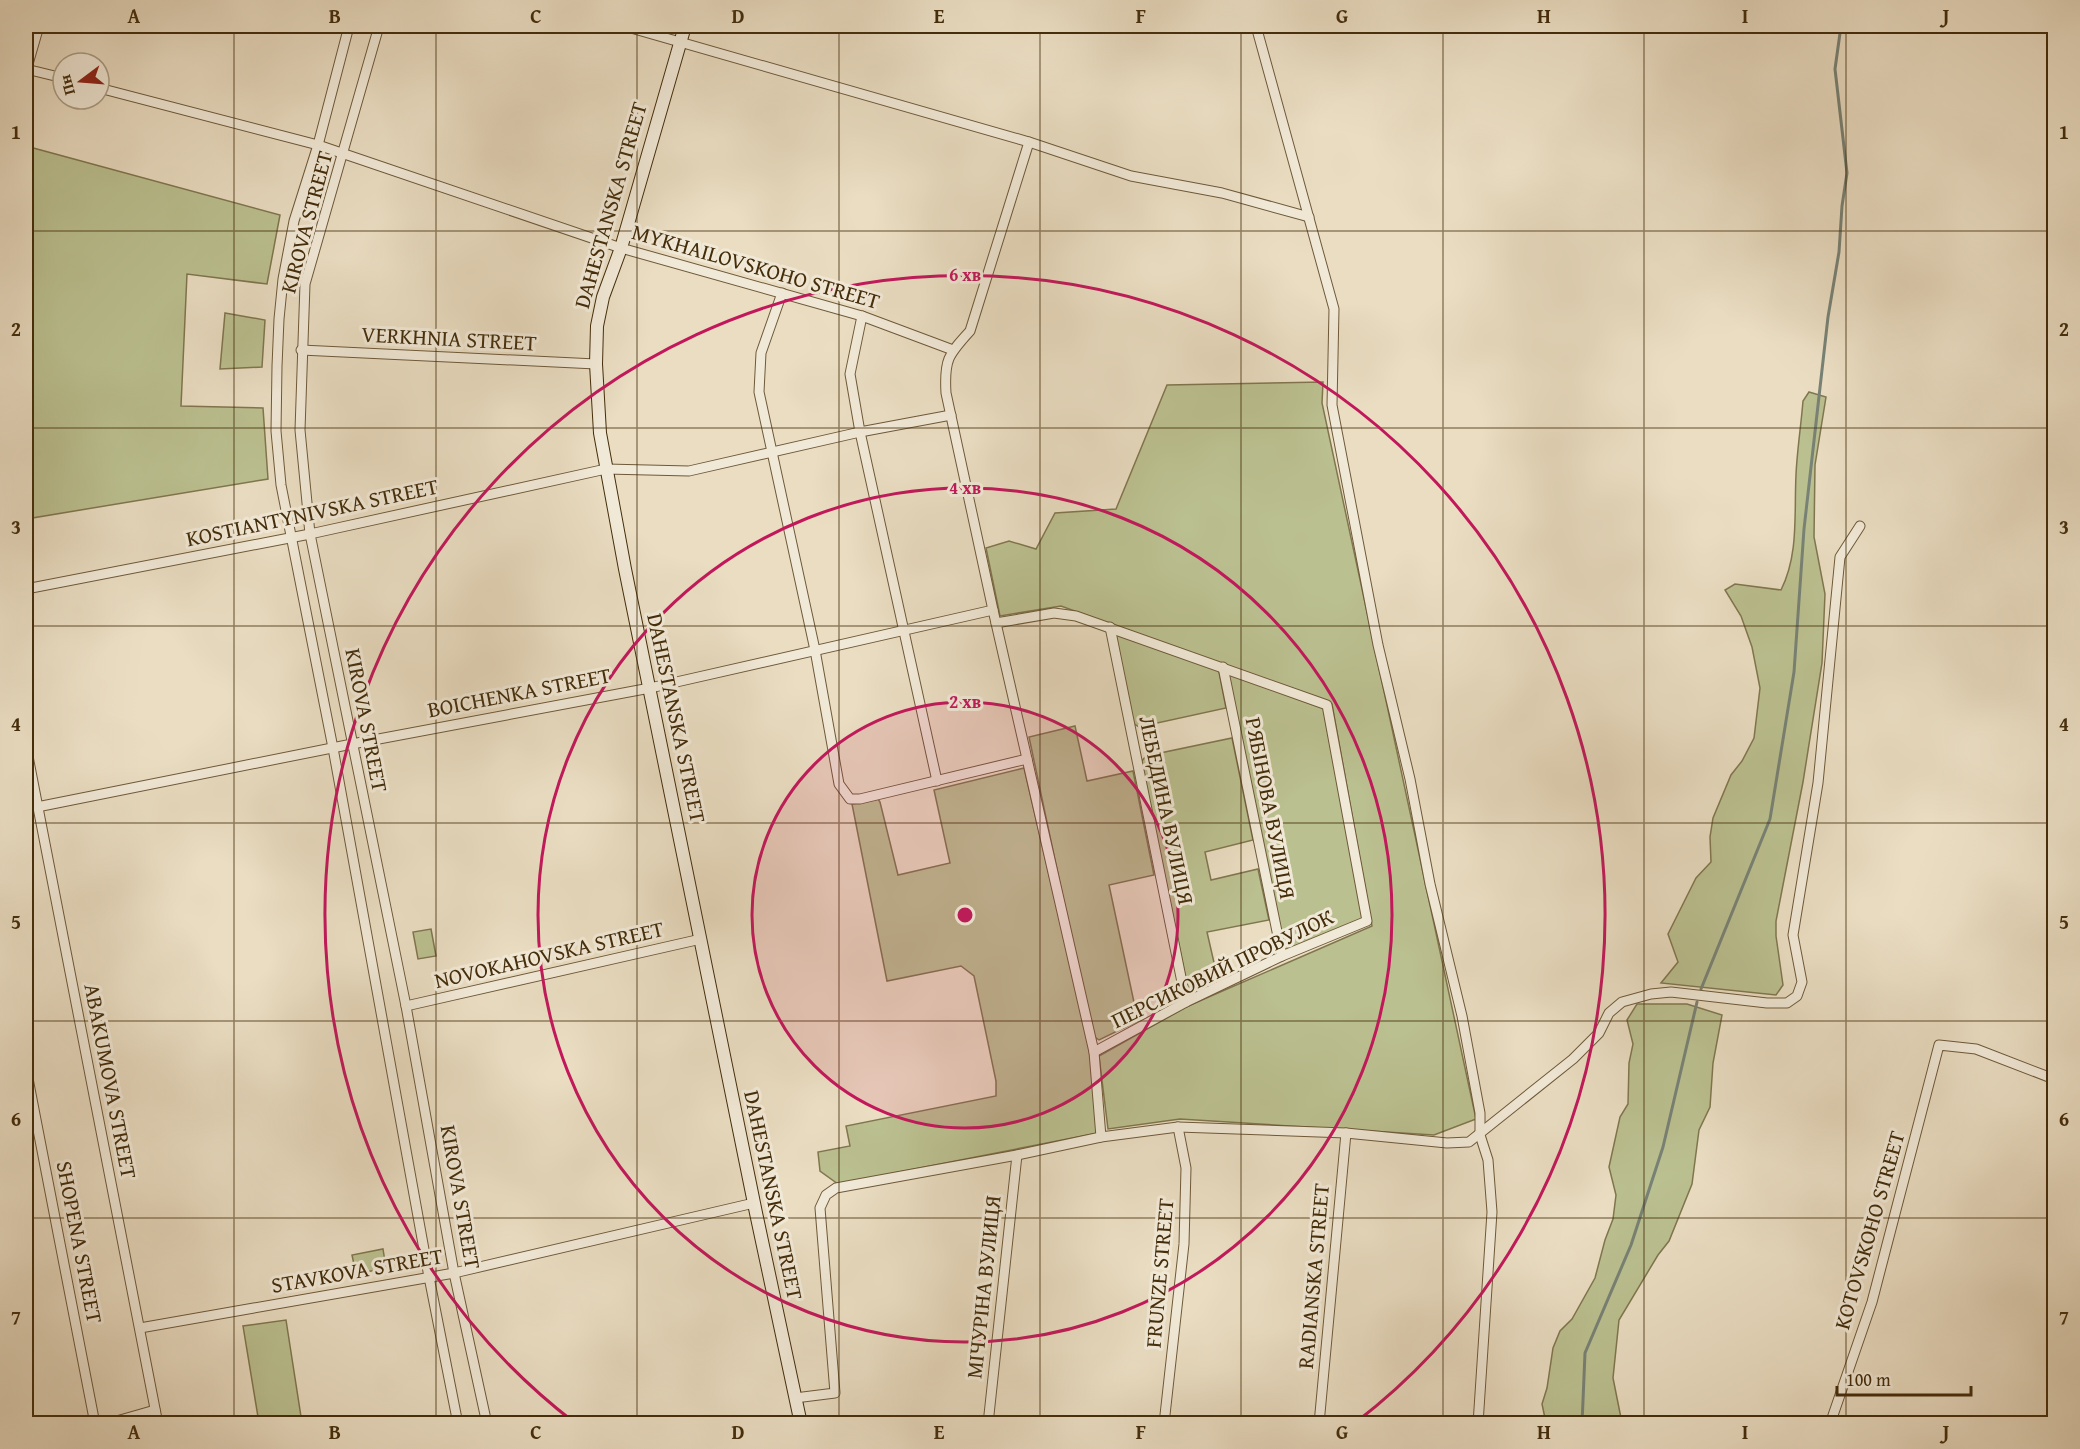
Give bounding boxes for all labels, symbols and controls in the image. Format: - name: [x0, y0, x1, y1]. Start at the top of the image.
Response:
- text: A: [128, 1, 141, 30]
- text: B: [329, 1, 341, 30]
- text: C: [530, 1, 542, 30]
- text: D: [731, 1, 745, 30]
- text: E: [934, 1, 945, 30]
- text: F: [1136, 1, 1146, 30]
- text: G: [1336, 1, 1348, 30]
- text: H: [1537, 1, 1551, 30]
- text: I: [1742, 1, 1748, 30]
- text: J: [1940, 1, 1950, 30]
- north arrow: [51, 51, 111, 111]
- text: Пн: [52, 72, 81, 98]
- street label: DAHESTANSKA STREET: [565, 98, 655, 312]
- text: 1: [11, 117, 21, 146]
- text: 1: [2059, 117, 2069, 146]
- street label: KIROVA STREET: [272, 147, 340, 297]
- street label: MYKHAILOVSKOHO STREET: [628, 215, 884, 317]
- text: 6 хв: [949, 261, 981, 288]
- text: 2: [11, 314, 21, 343]
- text: 2: [2059, 314, 2069, 343]
- street label: VERKHNIA STREET: [361, 317, 537, 359]
- street label: KOSTIANTYNIVSKA STREET: [183, 470, 441, 554]
- text: 4 хв: [949, 474, 981, 501]
- text: 3: [11, 512, 21, 541]
- text: 3: [2059, 512, 2069, 541]
- street label: DAHESTANSKA STREET: [639, 610, 715, 826]
- street label: KIROVA STREET: [337, 645, 397, 795]
- street label: BOICHENKA STREET: [425, 659, 613, 725]
- text: 2 хв: [949, 688, 981, 715]
- text: 4: [11, 709, 21, 738]
- text: 4: [2059, 709, 2069, 738]
- street label: ЛЕБЕДИНА ВУЛИЦЯ: [1131, 713, 1203, 907]
- street label: РЯБІНОВА ВУЛИЦЯ: [1238, 714, 1304, 902]
- street label: ПЕРСИКОВИЙ ПРОВУЛОК: [1105, 900, 1339, 1036]
- centre of rings: [955, 905, 975, 925]
- text: 5: [11, 907, 21, 936]
- text: 5: [2059, 907, 2069, 936]
- street label: NOVOKAHOVSKA STREET: [431, 912, 667, 996]
- street label: ABAKUMOVA STREET: [76, 981, 146, 1181]
- street label: DAHESTANSKA STREET: [736, 1087, 812, 1303]
- text: 6: [11, 1104, 21, 1133]
- text: 6: [2059, 1104, 2069, 1133]
- street label: KIROVA STREET: [433, 1122, 489, 1272]
- street label: KOTOVSKOHO STREET: [1825, 1127, 1913, 1333]
- street label: SHOPENA STREET: [49, 1158, 111, 1326]
- street label: RADIANSKA STREET: [1289, 1182, 1337, 1370]
- street label: МІЧУРІНА ВУЛИЦЯ: [957, 1194, 1009, 1380]
- street label: FRUNZE STREET: [1137, 1197, 1181, 1349]
- street label: STAVKOVA STREET: [269, 1239, 445, 1301]
- text: 7: [11, 1302, 21, 1331]
- text: 7: [2059, 1302, 2069, 1331]
- scale bar: [1837, 1359, 1970, 1397]
- text: 100 m: [1846, 1366, 1891, 1393]
- text: A: [128, 1417, 141, 1446]
- text: B: [329, 1417, 341, 1446]
- text: C: [530, 1417, 542, 1446]
- text: D: [731, 1417, 745, 1446]
- text: E: [934, 1417, 945, 1446]
- text: F: [1136, 1417, 1146, 1446]
- text: G: [1336, 1417, 1348, 1446]
- text: H: [1537, 1417, 1551, 1446]
- text: I: [1742, 1417, 1748, 1446]
- text: J: [1940, 1417, 1950, 1446]

